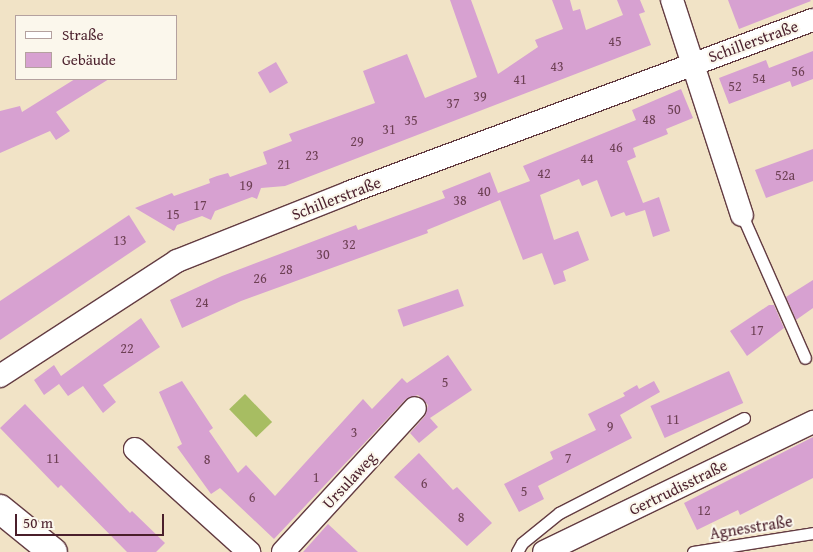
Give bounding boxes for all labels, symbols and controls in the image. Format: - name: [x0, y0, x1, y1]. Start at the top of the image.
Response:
- legend: [15, 15, 178, 80]
- street label: Schillerstraße: [705, 16, 801, 66]
- text: Straße: [62, 24, 104, 45]
- house number: 45: [608, 33, 622, 49]
- text: Gebäude: [62, 49, 116, 70]
- house number: 43: [550, 58, 564, 74]
- house number: 56: [791, 63, 805, 79]
- house number: 54: [752, 70, 766, 86]
- house number: 41: [513, 71, 527, 87]
- house number: 52: [728, 78, 742, 94]
- house number: 39: [473, 88, 487, 104]
- house number: 37: [446, 95, 460, 111]
- house number: 50: [667, 101, 681, 117]
- house number: 48: [642, 111, 656, 127]
- house number: 35: [404, 112, 418, 128]
- house number: 31: [382, 121, 396, 137]
- house number: 29: [350, 133, 364, 149]
- house number: 46: [609, 139, 623, 155]
- house number: 23: [305, 147, 319, 163]
- house number: 44: [580, 150, 594, 166]
- house number: 21: [277, 156, 291, 172]
- house number: 42: [537, 165, 551, 181]
- house number: 52a: [775, 167, 795, 183]
- street label: Schillerstraße: [289, 172, 383, 224]
- house number: 19: [239, 177, 253, 193]
- house number: 40: [477, 183, 491, 199]
- house number: 38: [453, 192, 467, 208]
- house number: 17: [193, 197, 207, 213]
- house number: 15: [166, 206, 180, 222]
- house number: 13: [113, 232, 127, 248]
- house number: 32: [342, 236, 356, 252]
- house number: 30: [316, 246, 330, 262]
- house number: 28: [279, 261, 293, 277]
- house number: 26: [253, 270, 267, 286]
- house number: 24: [195, 294, 209, 310]
- house number: 17: [750, 322, 764, 338]
- house number: 22: [120, 340, 134, 356]
- house number: 5: [442, 374, 448, 390]
- house number: 11: [666, 411, 680, 427]
- house number: 9: [607, 418, 613, 434]
- house number: 3: [351, 424, 357, 440]
- street label: Ursulaweg: [318, 448, 380, 512]
- house number: 11: [46, 450, 60, 466]
- house number: 7: [565, 450, 571, 466]
- house number: 8: [204, 451, 210, 467]
- street label: Gertrudisstraße: [626, 455, 730, 519]
- house number: 1: [313, 469, 319, 485]
- house number: 6: [421, 475, 427, 491]
- house number: 5: [521, 483, 527, 499]
- house number: 6: [249, 489, 255, 505]
- house number: 12: [697, 502, 711, 518]
- scale bar: [18, 504, 166, 536]
- house number: 8: [458, 509, 464, 525]
- street label: Agnesstraße: [708, 511, 794, 543]
- text: 50 m: [23, 512, 53, 533]

